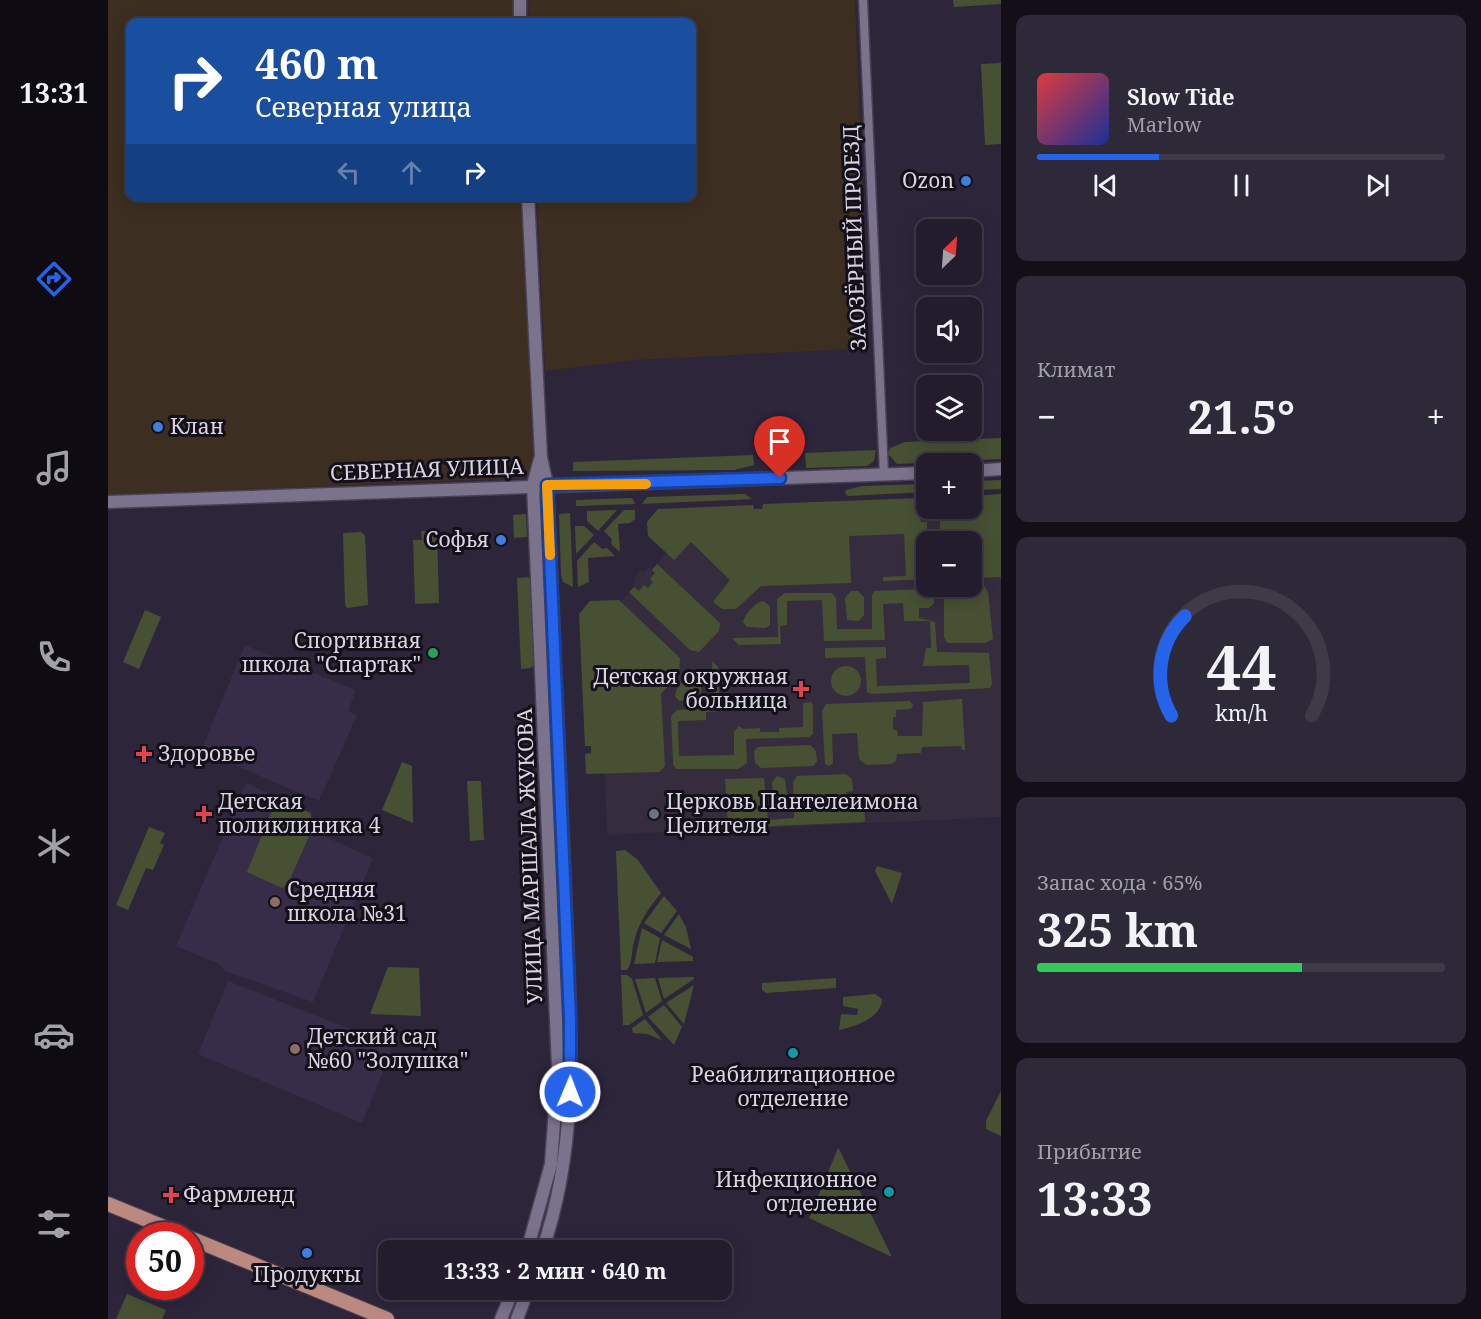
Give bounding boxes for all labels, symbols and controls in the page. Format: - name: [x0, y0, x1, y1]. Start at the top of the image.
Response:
- text: 460 m: [255, 34, 379, 91]
- icon: right: [156, 42, 234, 120]
- text: 13:31: [19, 74, 89, 111]
- text: Slow Tide: [1127, 81, 1235, 111]
- text: Северная улица: [255, 88, 472, 125]
- text: Marlow: [1127, 111, 1201, 138]
- street label: ЗАОЗЁРНЫЙ ПРОЕЗД: [836, 125, 872, 351]
- icon: left: [332, 156, 365, 189]
- icon: ahead: [395, 156, 428, 189]
- icon: right: [458, 156, 491, 189]
- place label: Ozon: [902, 166, 954, 194]
- icon: previous: [1089, 169, 1122, 202]
- icon: pause: [1225, 169, 1258, 202]
- icon: next: [1361, 169, 1394, 202]
- marker: Ozon: [959, 174, 973, 188]
- north arrow: [916, 219, 982, 285]
- map controls: [916, 219, 982, 597]
- icon: directions: [33, 258, 75, 300]
- button: sound: [916, 297, 982, 363]
- text: Климат: [1037, 356, 1115, 383]
- button: layers: [916, 375, 982, 441]
- text: 21.5°: [1188, 386, 1295, 447]
- text: −: [1037, 394, 1056, 439]
- text: +: [1427, 394, 1445, 439]
- place label: Клан: [170, 412, 224, 440]
- pin: [754, 416, 805, 478]
- marker: Клан: [151, 420, 165, 434]
- icon: arrive: [763, 425, 796, 458]
- icon: music: [33, 447, 75, 489]
- street label: СЕВЕРНАЯ УЛИЦА: [330, 452, 525, 486]
- button: +: [916, 453, 982, 519]
- place label: Софья: [426, 525, 489, 553]
- button: −: [916, 531, 982, 597]
- marker: Софья: [494, 533, 508, 547]
- text: 44: [1206, 624, 1276, 709]
- place label: Спортивная школа "Спартак": [242, 626, 421, 678]
- icon: phone: [33, 636, 75, 678]
- marker: Спортивная школа "Спартак": [426, 646, 440, 660]
- place label: Детская окружная больница: [593, 662, 788, 714]
- marker: Детская окружная больница: [792, 680, 810, 698]
- text: km/h: [1215, 699, 1268, 728]
- street label: УЛИЦА МАРШАЛА ЖУКОВА: [510, 707, 548, 1005]
- place label: Здоровье: [158, 739, 255, 767]
- marker: Здоровье: [135, 745, 153, 763]
- place label: Детская поликлиника 4: [218, 787, 381, 839]
- place label: Церковь Пантелеимона Целителя: [666, 787, 919, 839]
- marker: Детская поликлиника 4: [195, 805, 213, 823]
- marker: Церковь Пантелеимона Целителя: [647, 807, 661, 821]
- icon: climate: [33, 825, 75, 867]
- text: Запас хода · 65%: [1037, 869, 1202, 896]
- place label: Средняя школа №31: [287, 875, 407, 927]
- marker: Средняя школа №31: [268, 895, 282, 909]
- text: 325 km: [1037, 899, 1198, 960]
- icon: car: [33, 1014, 75, 1056]
- place label: Детский сад №60 "Золушка": [307, 1022, 468, 1074]
- marker: Детский сад №60 "Золушка": [288, 1042, 302, 1056]
- marker: Реабилитационное отделение: [786, 1046, 800, 1060]
- position arrow: [538, 1060, 602, 1124]
- place label: Реабилитационное отделение: [691, 1060, 895, 1112]
- text: Прибытие: [1037, 1138, 1142, 1165]
- place label: Инфекционное отделение: [715, 1165, 877, 1217]
- text: 13:33: [1037, 1168, 1152, 1229]
- place label: Фармленд: [183, 1180, 295, 1208]
- marker: Инфекционное отделение: [882, 1185, 896, 1199]
- marker: Фармленд: [164, 1188, 178, 1202]
- icon: filters: [33, 1203, 75, 1245]
- speed limit sign: 50: [126, 1222, 204, 1300]
- marker: Продукты: [300, 1246, 314, 1260]
- text: 13:33 · 2 мин · 640 m: [443, 1255, 667, 1285]
- place label: Продукты: [253, 1260, 361, 1288]

